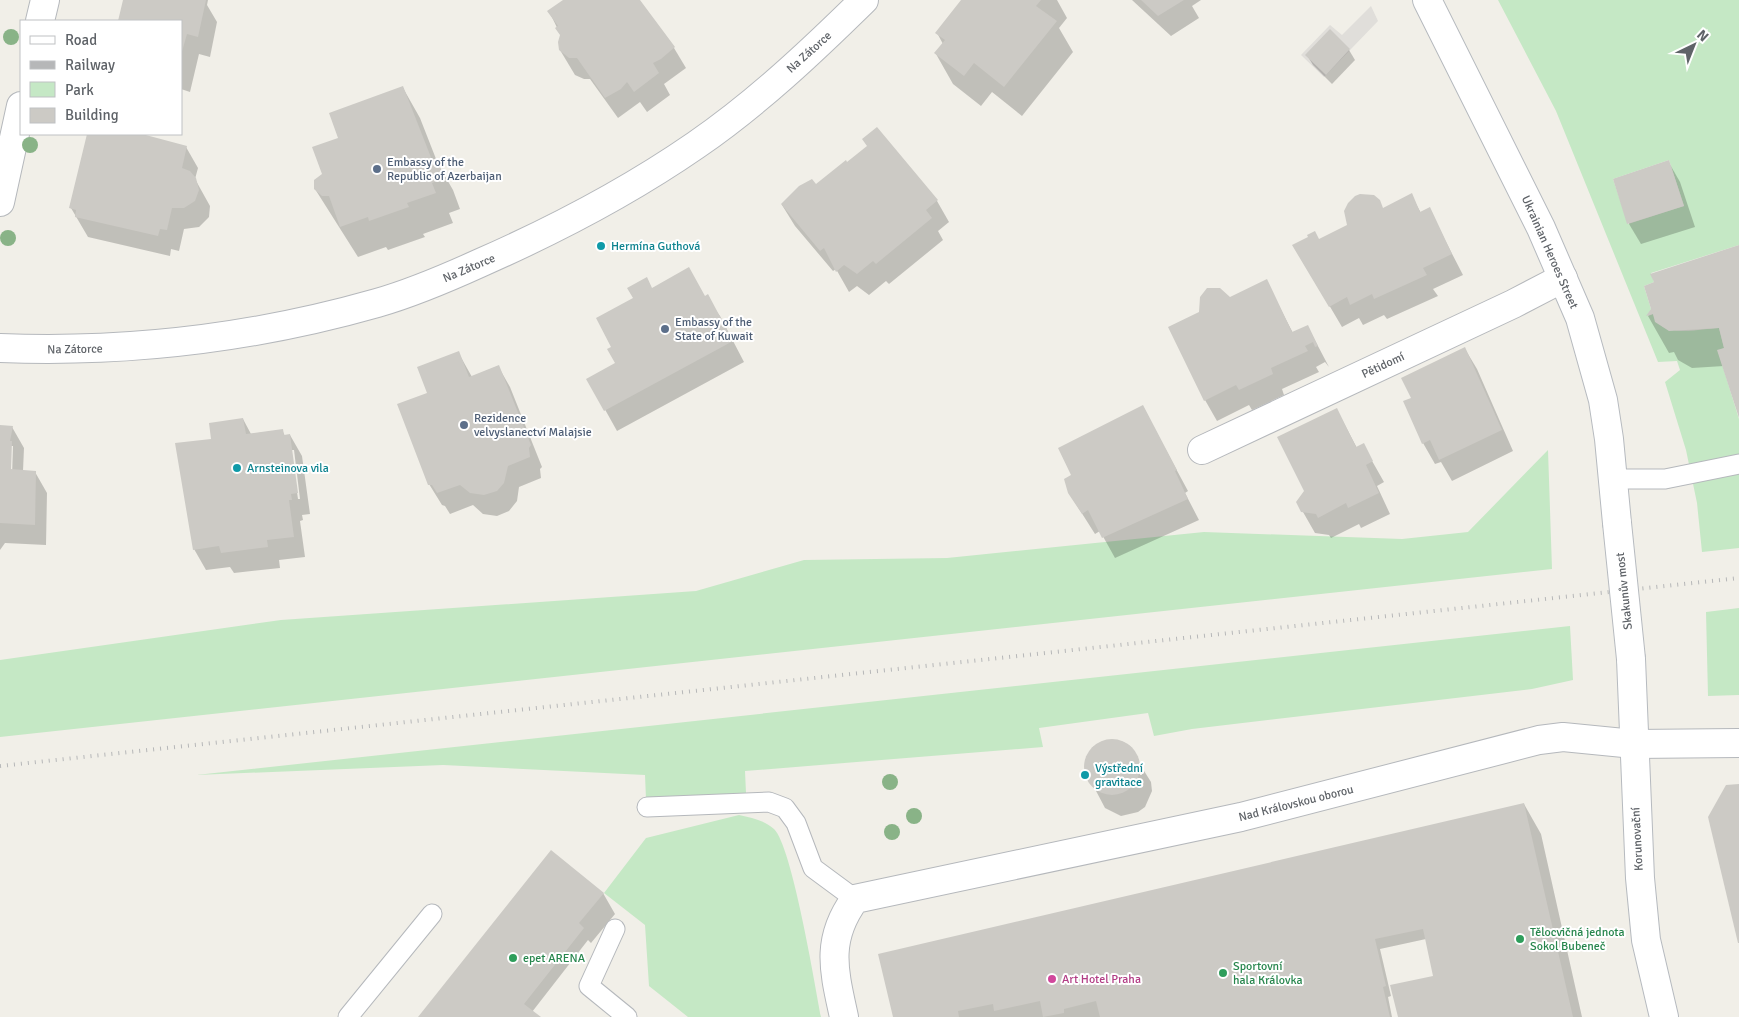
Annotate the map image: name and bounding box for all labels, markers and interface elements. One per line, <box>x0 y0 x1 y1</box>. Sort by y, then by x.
legend <box>20 20 182 135</box>
north arrow <box>1669 20 1719 70</box>
text: N <box>1693 26 1712 45</box>
street label: Na Zátorce <box>784 28 835 77</box>
text: Road <box>65 31 97 49</box>
text: Railway <box>65 56 115 74</box>
text: Park <box>65 81 94 99</box>
text: Building <box>65 106 119 124</box>
place label: Embassy of the Republic of Azerbaijan <box>387 155 502 184</box>
marker: Embassy of the Republic of Azerbaijan <box>371 163 383 175</box>
street label: Ukrainian Heroes Street <box>1518 193 1581 311</box>
place label: Hermína Guthová <box>611 239 700 254</box>
marker: Hermína Guthová <box>595 240 607 252</box>
street label: Na Zátorce <box>441 251 498 286</box>
place label: Embassy of the State of Kuwait <box>675 315 753 344</box>
marker: Embassy of the State of Kuwait <box>659 323 671 335</box>
street label: Na Zátorce <box>47 342 103 357</box>
street label: Pětidomí <box>1359 349 1408 382</box>
place label: Rezidence velvyslanectví Malajsie <box>474 411 592 440</box>
marker: Rezidence velvyslanectví Malajsie <box>458 419 470 431</box>
place label: Arnsteinova vila <box>247 461 329 476</box>
marker: Arnsteinova vila <box>231 462 243 474</box>
street label: Skakunův most <box>1613 552 1636 630</box>
place label: Výstřední gravitace <box>1095 761 1144 790</box>
marker: Výstřední gravitace <box>1079 769 1091 781</box>
street label: Nad Královskou oborou <box>1237 782 1355 825</box>
street label: Korunovační <box>1628 806 1647 871</box>
place label: Tělocvičná jednota Sokol Bubeneč <box>1530 925 1625 954</box>
marker: Tělocvičná jednota Sokol Bubeneč <box>1514 933 1526 945</box>
place label: epet ARENA <box>523 951 586 966</box>
marker: epet ARENA <box>507 952 519 964</box>
place label: Sportovní hala Královka <box>1233 959 1303 988</box>
marker: Sportovní hala Královka <box>1217 967 1229 979</box>
place label: Art Hotel Praha <box>1062 972 1141 987</box>
marker: Art Hotel Praha <box>1046 973 1058 985</box>

